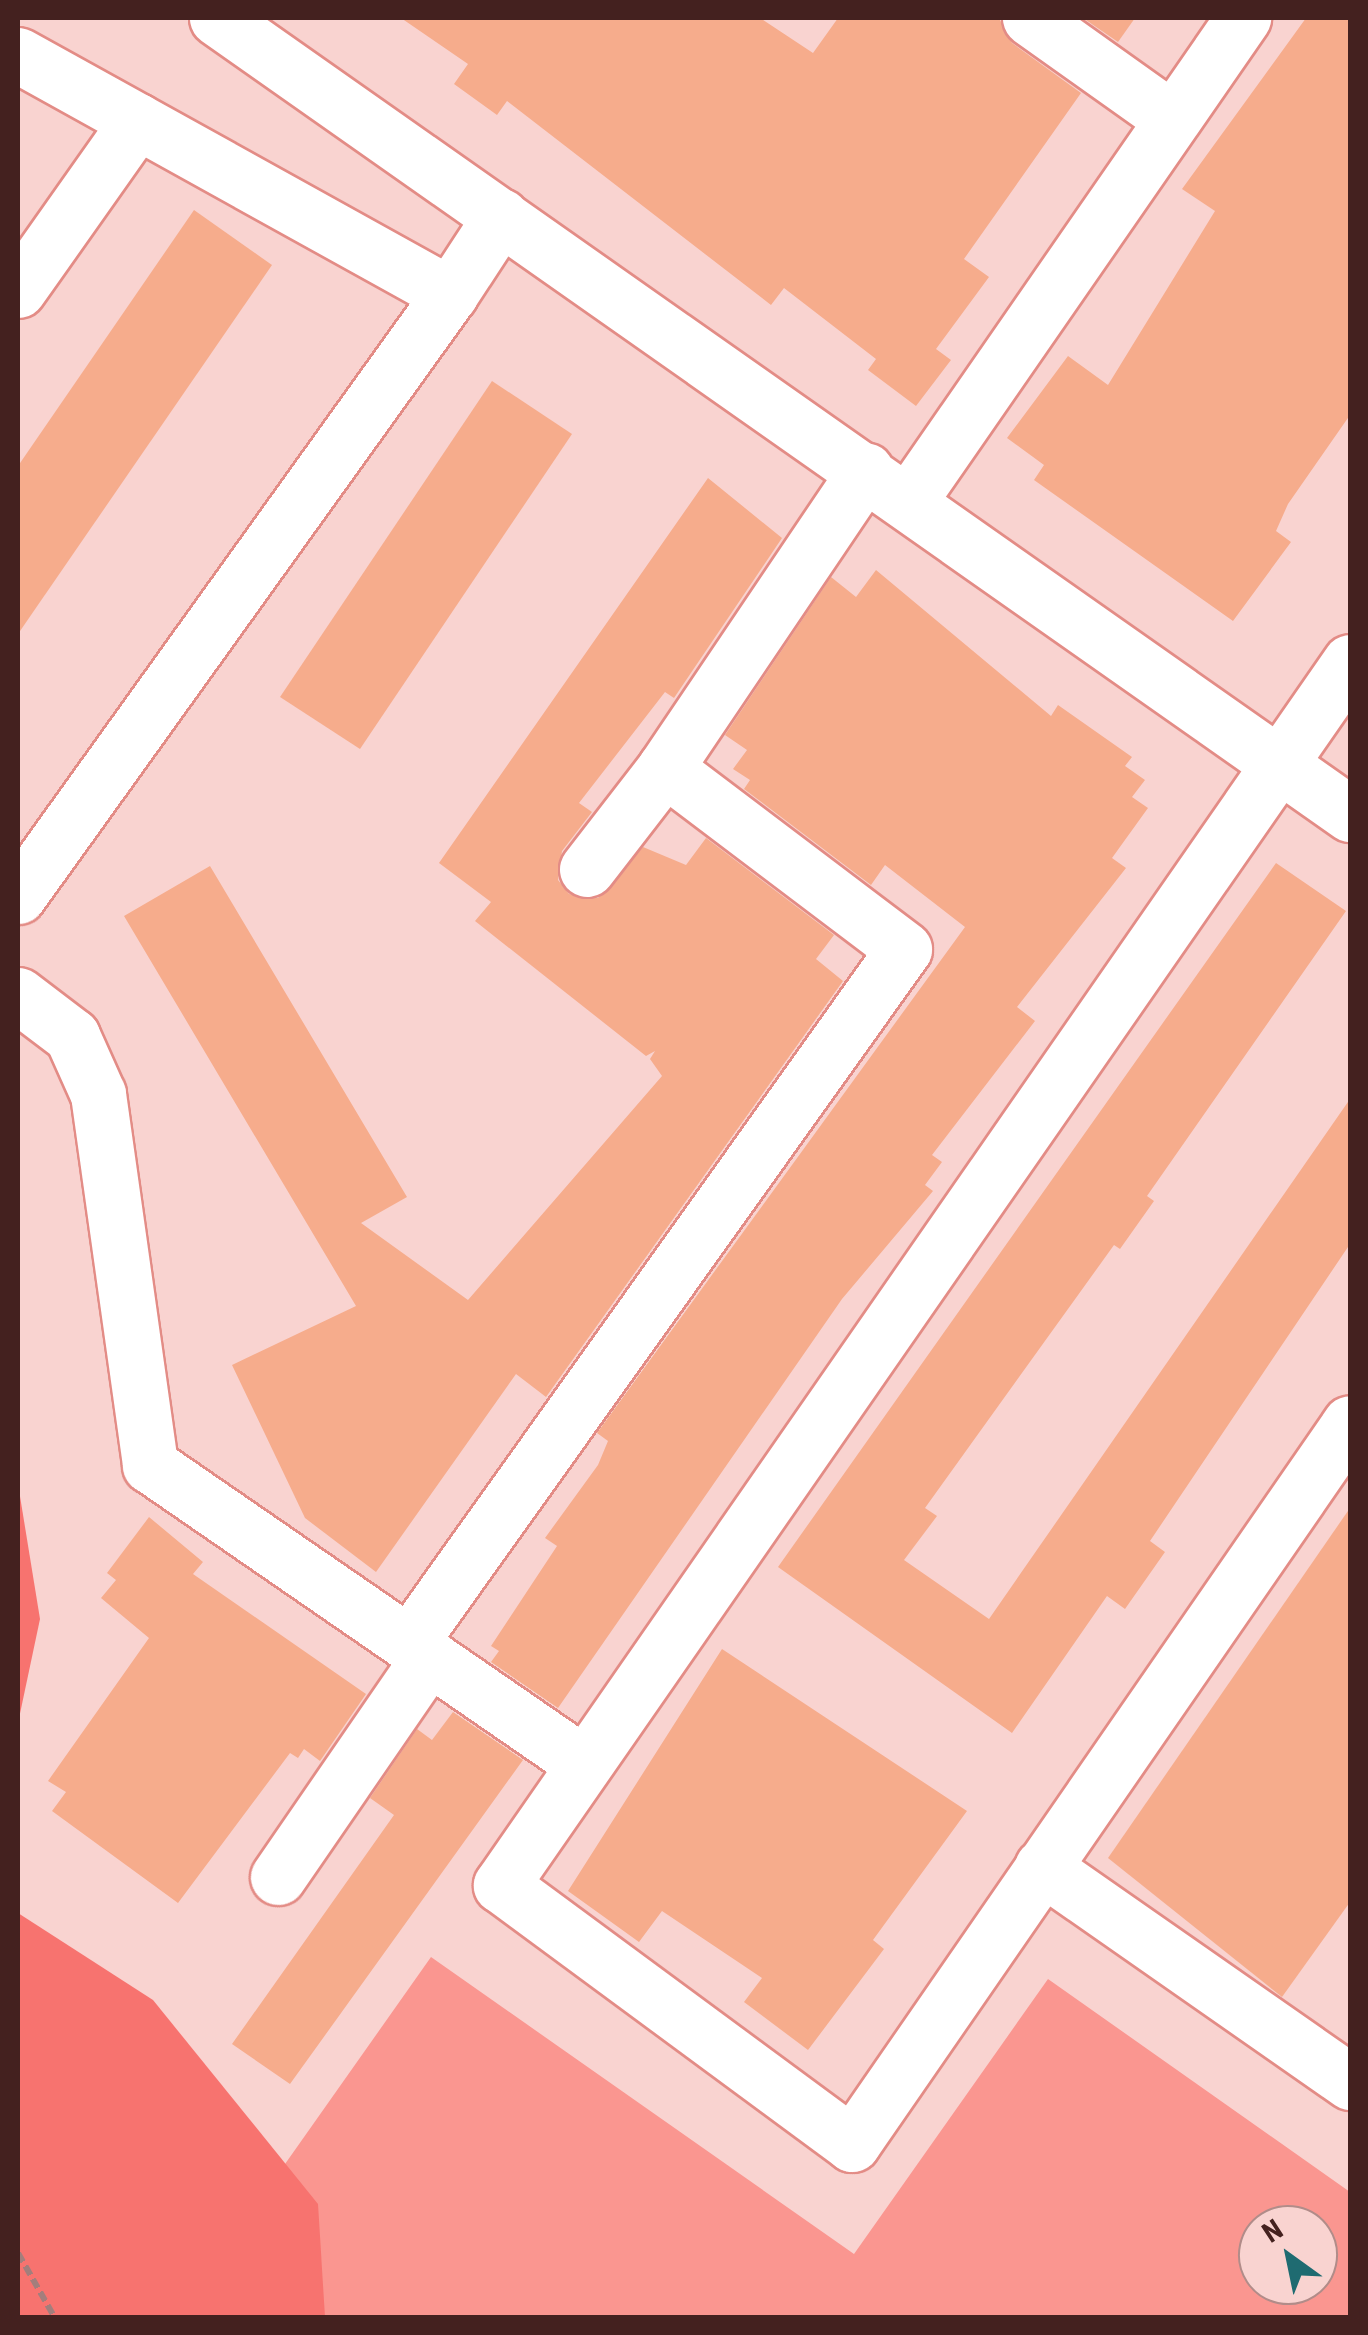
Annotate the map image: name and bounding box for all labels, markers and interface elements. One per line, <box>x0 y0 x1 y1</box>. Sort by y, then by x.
north arrow <box>1238 2205 1338 2305</box>
text: N <box>1256 2213 1289 2250</box>

